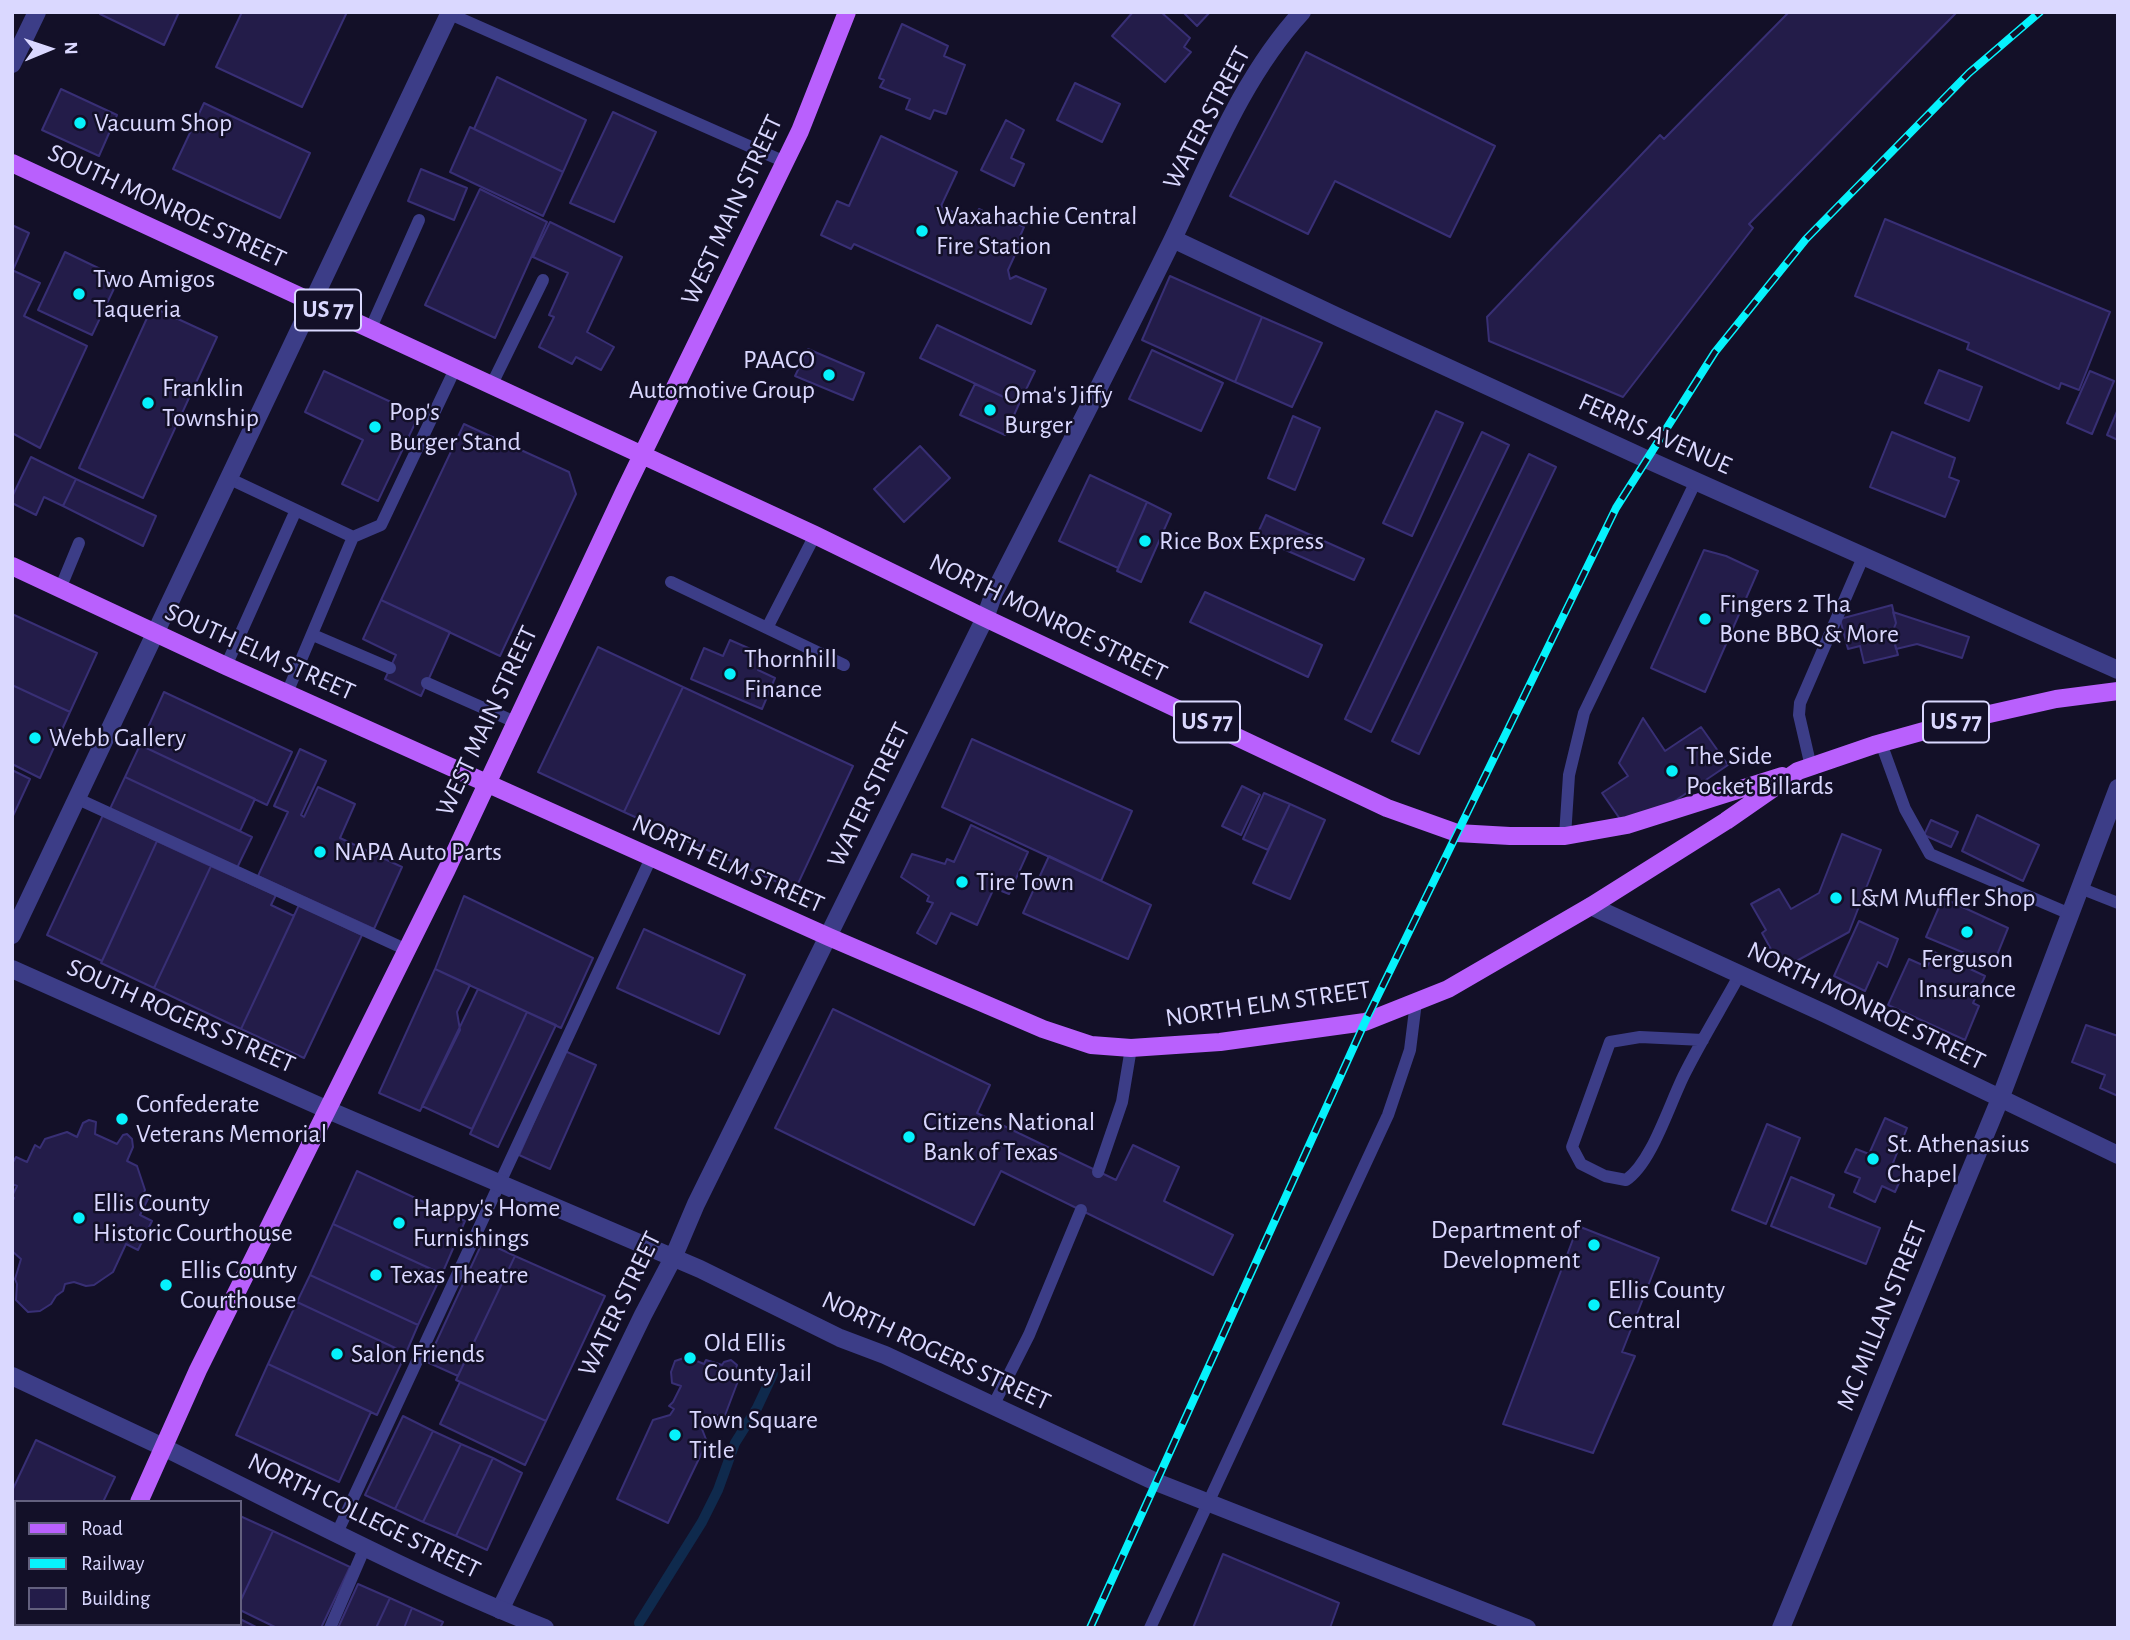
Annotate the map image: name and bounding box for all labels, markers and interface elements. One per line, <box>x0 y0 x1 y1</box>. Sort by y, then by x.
north arrow <box>14 14 84 84</box>
text: N <box>61 41 80 55</box>
street label: WATER STREET <box>1156 41 1258 195</box>
place label: Vacuum Shop <box>94 107 232 139</box>
street label: WEST MAIN STREET <box>674 110 790 310</box>
marker: Vacuum Shop <box>72 115 88 131</box>
street label: SOUTH MONROE STREET <box>43 137 291 275</box>
place label: Waxahachie Central Fire Station <box>936 200 1137 262</box>
marker: Waxahachie Central Fire Station <box>914 223 930 239</box>
place label: Two Amigos Taqueria <box>93 263 215 324</box>
marker: Two Amigos Taqueria <box>71 286 87 302</box>
road number: US 77 <box>295 290 361 330</box>
place label: PAACO Automotive Group <box>629 344 815 406</box>
marker: PAACO Automotive Group <box>821 367 837 383</box>
place label: Franklin Township <box>162 372 259 434</box>
place label: Oma's Jiffy Burger <box>1004 379 1112 440</box>
street label: FERRIS AVENUE <box>1574 386 1736 482</box>
marker: Franklin Township <box>140 395 156 411</box>
place label: Pop's Burger Stand <box>389 396 521 458</box>
marker: Oma's Jiffy Burger <box>982 402 998 418</box>
marker: Pop's Burger Stand <box>367 419 383 435</box>
place label: Rice Box Express <box>1159 525 1324 557</box>
marker: Rice Box Express <box>1137 533 1153 549</box>
street label: NORTH MONROE STREET <box>924 547 1172 689</box>
place label: Fingers 2 Tha Bone BBQ & More <box>1719 588 1899 650</box>
street label: SOUTH ELM STREET <box>160 596 360 708</box>
marker: Fingers 2 Tha Bone BBQ & More <box>1697 611 1713 627</box>
street label: WEST MAIN STREET <box>429 621 545 821</box>
place label: Thornhill Finance <box>744 643 837 704</box>
marker: Thornhill Finance <box>722 666 738 682</box>
road number: US 77 <box>1174 702 1240 742</box>
road number: US 77 <box>1923 702 1989 742</box>
street label: WATER STREET <box>821 718 917 872</box>
place label: Webb Gallery <box>49 722 186 754</box>
marker: Webb Gallery <box>27 730 43 746</box>
place label: The Side Pocket Billards <box>1686 740 1834 802</box>
marker: The Side Pocket Billards <box>1664 763 1680 779</box>
street label: NORTH ELM STREET <box>627 808 829 920</box>
place label: NAPA Auto Parts <box>334 836 502 868</box>
marker: NAPA Auto Parts <box>312 844 328 860</box>
place label: Tire Town <box>976 866 1074 898</box>
marker: Tire Town <box>954 874 970 890</box>
place label: L&M Muffler Shop <box>1850 882 2036 914</box>
marker: L&M Muffler Shop <box>1828 890 1844 906</box>
marker: Ferguson Insurance <box>1959 924 1975 940</box>
street label: NORTH MONROE STREET <box>1742 935 1990 1077</box>
place label: Ferguson Insurance <box>1918 943 2016 1004</box>
street label: SOUTH ROGERS STREET <box>62 952 300 1080</box>
street label: NORTH ELM STREET <box>1163 974 1373 1034</box>
place label: Confederate Veterans Memorial <box>136 1088 327 1150</box>
place label: Citizens National Bank of Texas <box>923 1106 1095 1168</box>
marker: Confederate Veterans Memorial <box>114 1111 130 1127</box>
place label: St. Athenasius Chapel <box>1887 1128 2030 1190</box>
marker: Citizens National Bank of Texas <box>901 1129 917 1145</box>
marker: St. Athenasius Chapel <box>1865 1151 1881 1167</box>
place label: Ellis County Historic Courthouse <box>93 1187 293 1248</box>
place label: Happy's Home Furnishings <box>413 1192 560 1254</box>
marker: Ellis County Historic Courthouse <box>71 1210 87 1226</box>
place label: Department of Development <box>1431 1214 1580 1276</box>
marker: Happy's Home Furnishings <box>391 1215 407 1231</box>
street label: MC MILLAN STREET <box>1830 1217 1934 1415</box>
street label: WATER STREET <box>572 1227 668 1381</box>
marker: Department of Development <box>1586 1237 1602 1253</box>
place label: Ellis County Courthouse <box>180 1254 297 1316</box>
place label: Texas Theatre <box>390 1259 528 1291</box>
marker: Texas Theatre <box>368 1267 384 1283</box>
place label: Ellis County Central <box>1608 1274 1725 1336</box>
marker: Ellis County Courthouse <box>158 1277 174 1293</box>
street label: NORTH ROGERS STREET <box>817 1284 1055 1418</box>
marker: Ellis County Central <box>1586 1297 1602 1313</box>
place label: Old Ellis County Jail <box>704 1327 812 1388</box>
place label: Salon Friends <box>351 1338 485 1370</box>
marker: Salon Friends <box>329 1346 345 1362</box>
marker: Old Ellis County Jail <box>682 1350 698 1366</box>
place label: Town Square Title <box>689 1404 818 1466</box>
marker: Town Square Title <box>667 1427 683 1443</box>
street label: NORTH COLLEGE STREET <box>243 1446 485 1586</box>
legend <box>14 1500 242 1626</box>
text: Road <box>81 1518 123 1539</box>
text: Railway <box>81 1553 144 1574</box>
text: Building <box>81 1588 150 1609</box>

